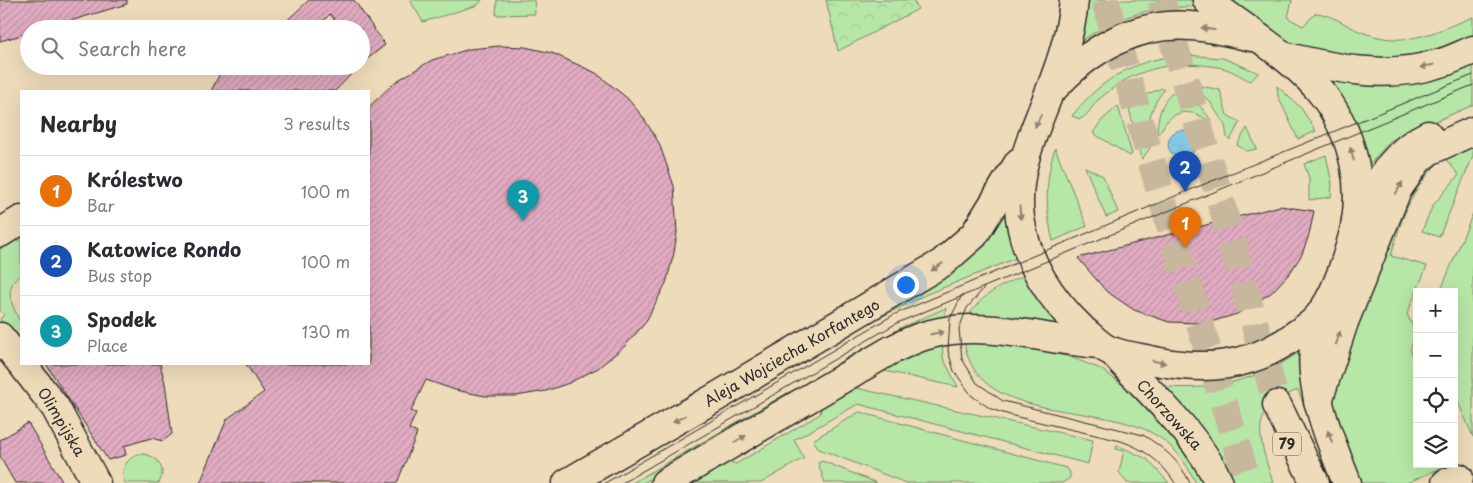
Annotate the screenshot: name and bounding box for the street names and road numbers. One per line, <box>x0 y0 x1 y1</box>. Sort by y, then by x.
street label: Aleja Wojciecha Korfantego <box>699 292 883 411</box>
street label: Chorzowska <box>1132 373 1209 455</box>
street label: Olimpijska <box>33 382 92 461</box>
road number: 79 <box>1273 432 1301 456</box>

